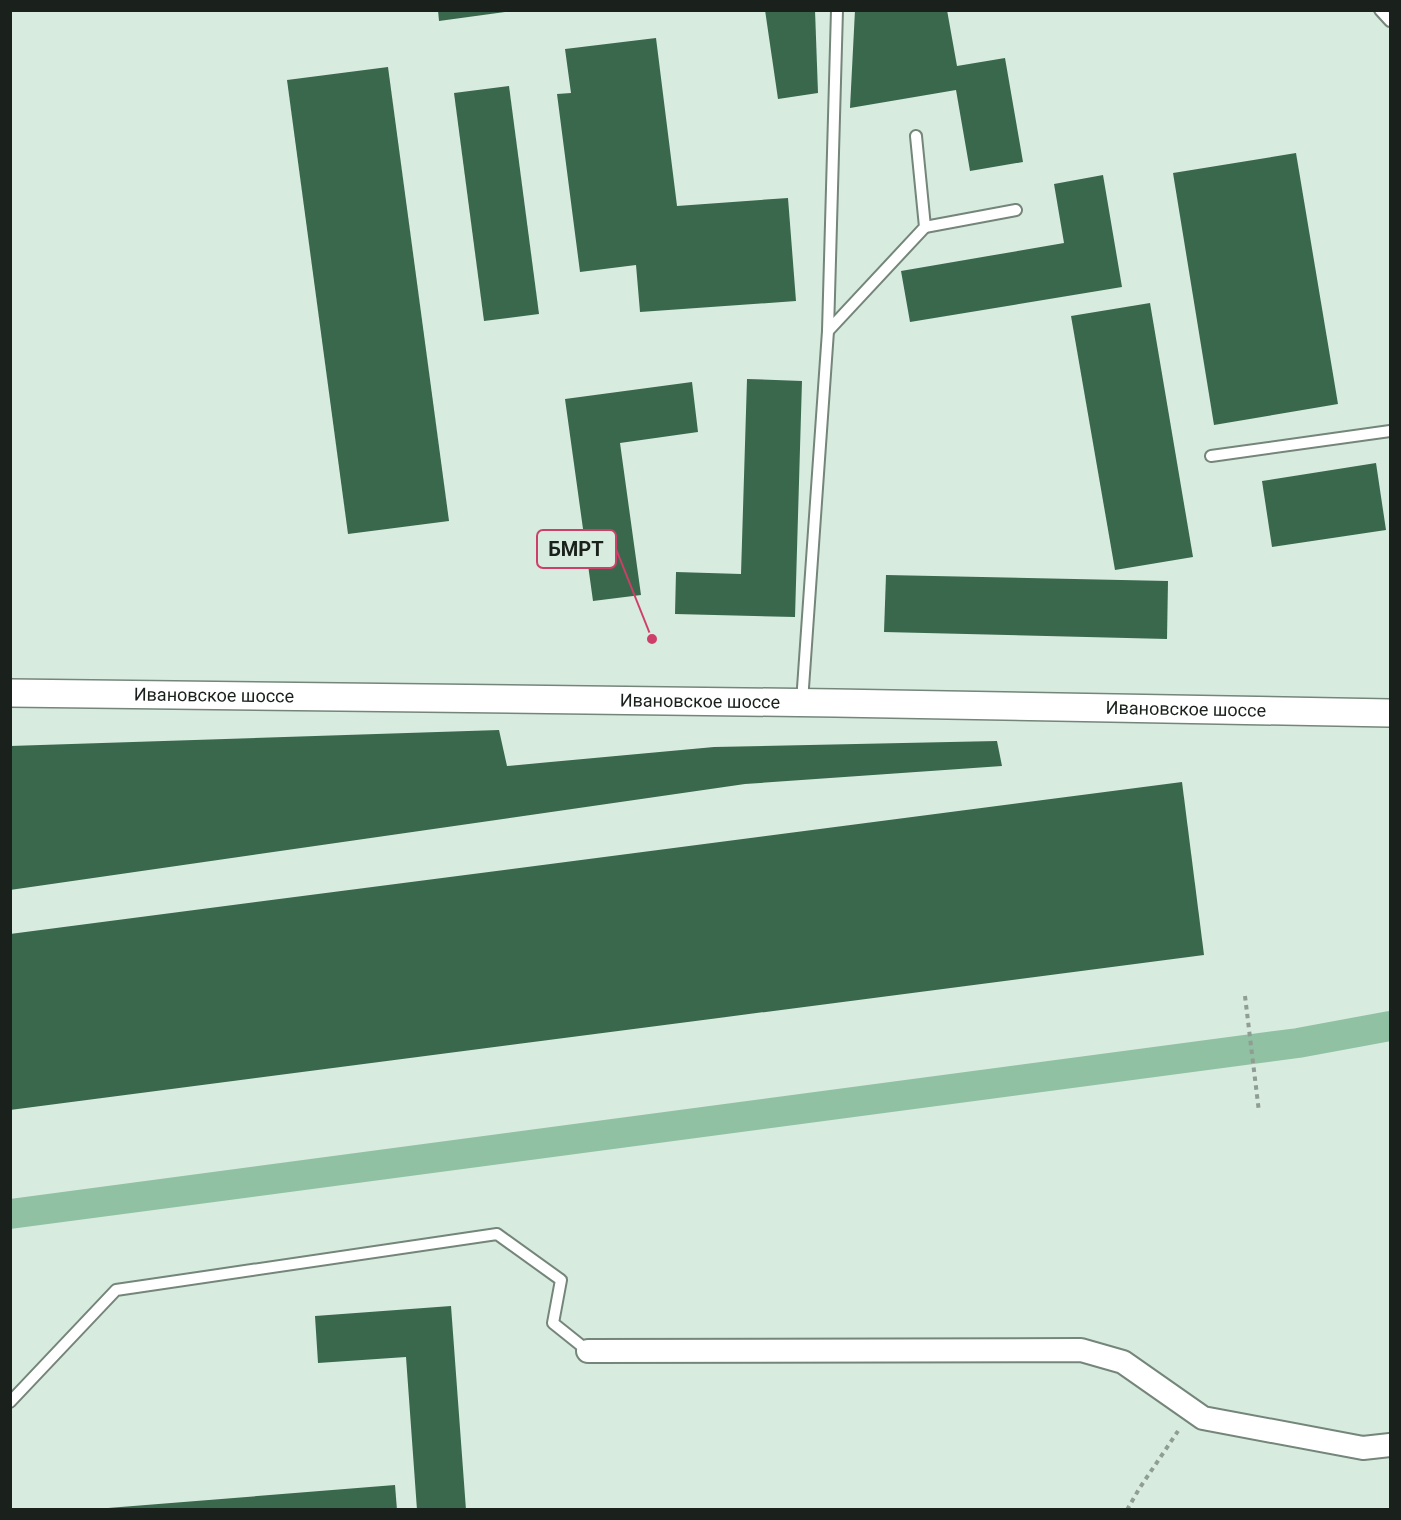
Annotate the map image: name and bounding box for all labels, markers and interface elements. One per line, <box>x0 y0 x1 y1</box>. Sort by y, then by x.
callout: БМРТ <box>537 530 616 568</box>
text: БМРТ <box>548 537 604 561</box>
street label: Ивановское шоссе <box>134 684 294 706</box>
street label: Ивановское шоссе <box>620 689 780 712</box>
street label: Ивановское шоссе <box>1106 697 1266 721</box>

